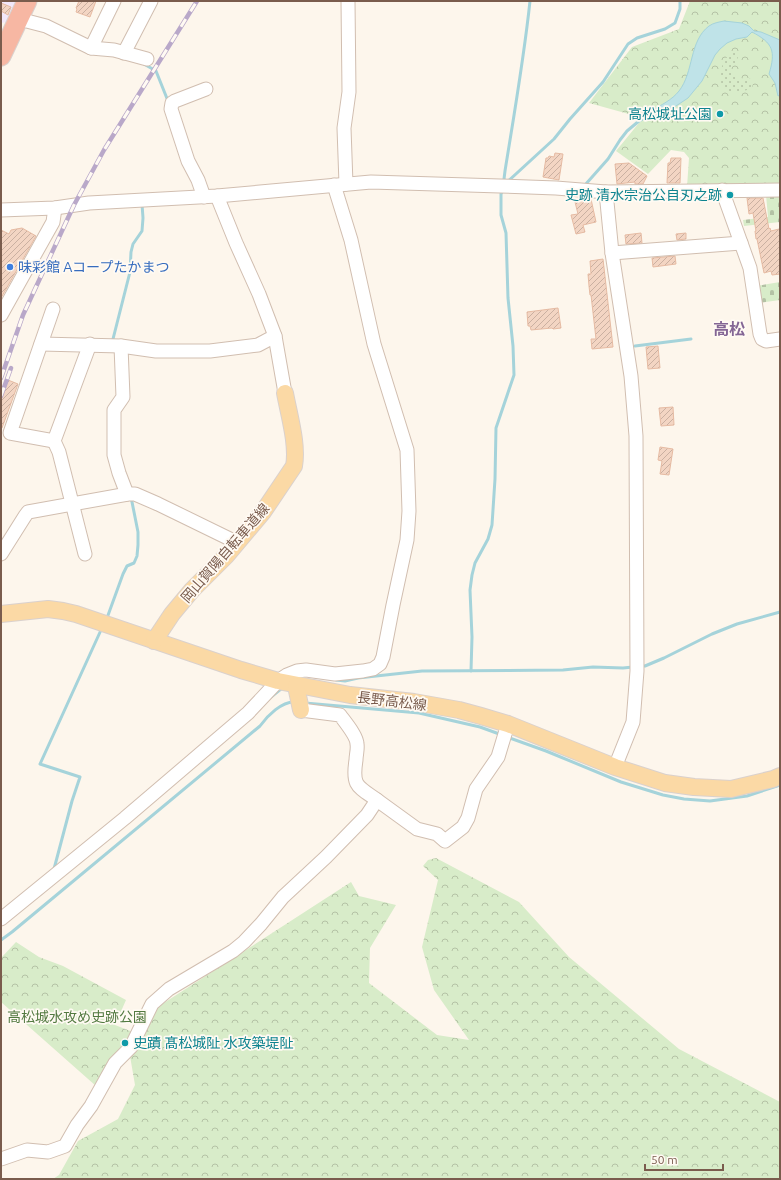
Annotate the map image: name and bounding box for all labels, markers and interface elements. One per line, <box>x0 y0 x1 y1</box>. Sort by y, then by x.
place label: 高松城址公園 <box>628 106 712 122</box>
marker: 高松城址公園 <box>715 109 725 119</box>
place label: 史跡 清水宗治公自刃之跡 <box>565 187 722 203</box>
marker: 史跡 清水宗治公自刃之跡 <box>725 190 735 200</box>
place label: 味彩館 Aコープたかまつ <box>18 259 169 275</box>
marker: 味彩館 Aコープたかまつ <box>5 262 15 272</box>
district label: 高松 <box>713 320 745 338</box>
street label: 岡山賀陽自転車道線 <box>178 500 272 606</box>
street label: 長野高松線 <box>356 689 428 713</box>
park label: 高松城水攻め史跡公園 <box>7 1009 147 1025</box>
place label: 史蹟 髙松城阯 水攻築堤阯 <box>133 1035 293 1051</box>
marker: 史蹟 髙松城阯 水攻築堤阯 <box>120 1038 130 1048</box>
scale bar <box>645 1146 723 1172</box>
text: 50 m <box>651 1153 678 1166</box>

